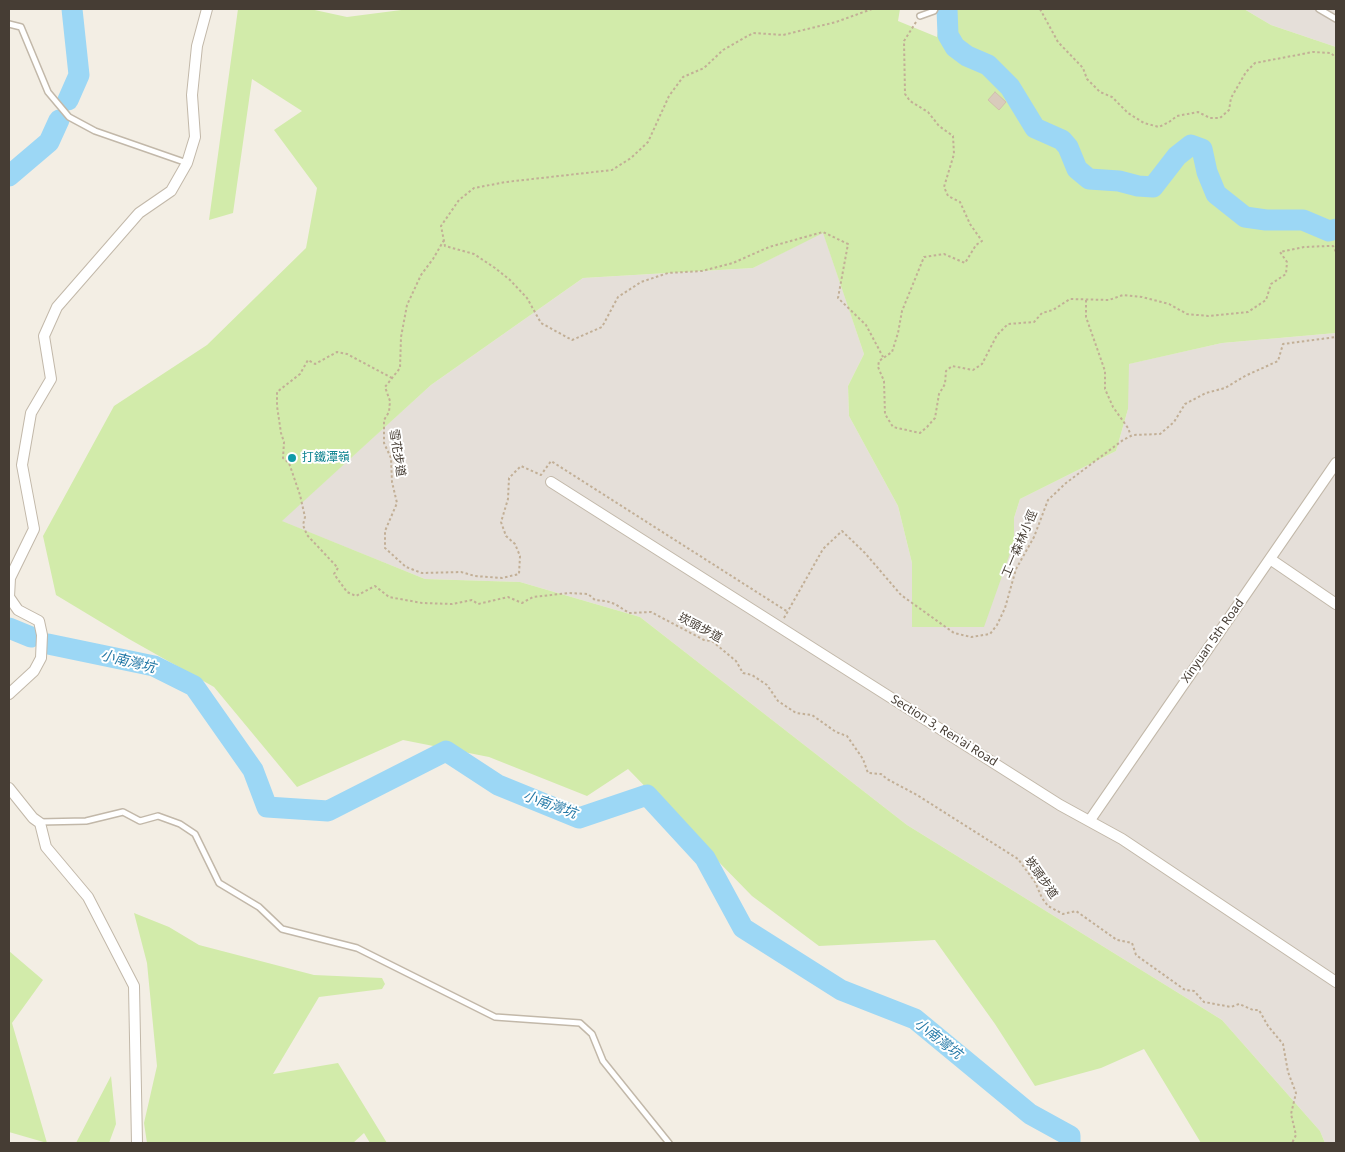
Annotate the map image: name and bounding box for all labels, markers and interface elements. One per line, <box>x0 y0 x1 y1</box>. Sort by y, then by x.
street label: 雪花步道 <box>386 428 408 478</box>
place label: 打鐵潭嶺 <box>302 451 350 465</box>
marker: 打鐵潭嶺 <box>286 452 298 464</box>
street label: 工一森林小徑 <box>999 508 1041 580</box>
street label: Xinyuan 5th Road <box>1179 596 1247 686</box>
street label: 崁頭步道 <box>675 610 725 646</box>
water label: 小南灣坑 <box>99 647 157 677</box>
street label: Section 3, Ren'ai Road <box>888 692 1000 770</box>
water label: 小南灣坑 <box>521 788 579 822</box>
street label: 崁頭步道 <box>1021 854 1061 902</box>
water label: 小南灣坑 <box>911 1015 965 1063</box>

